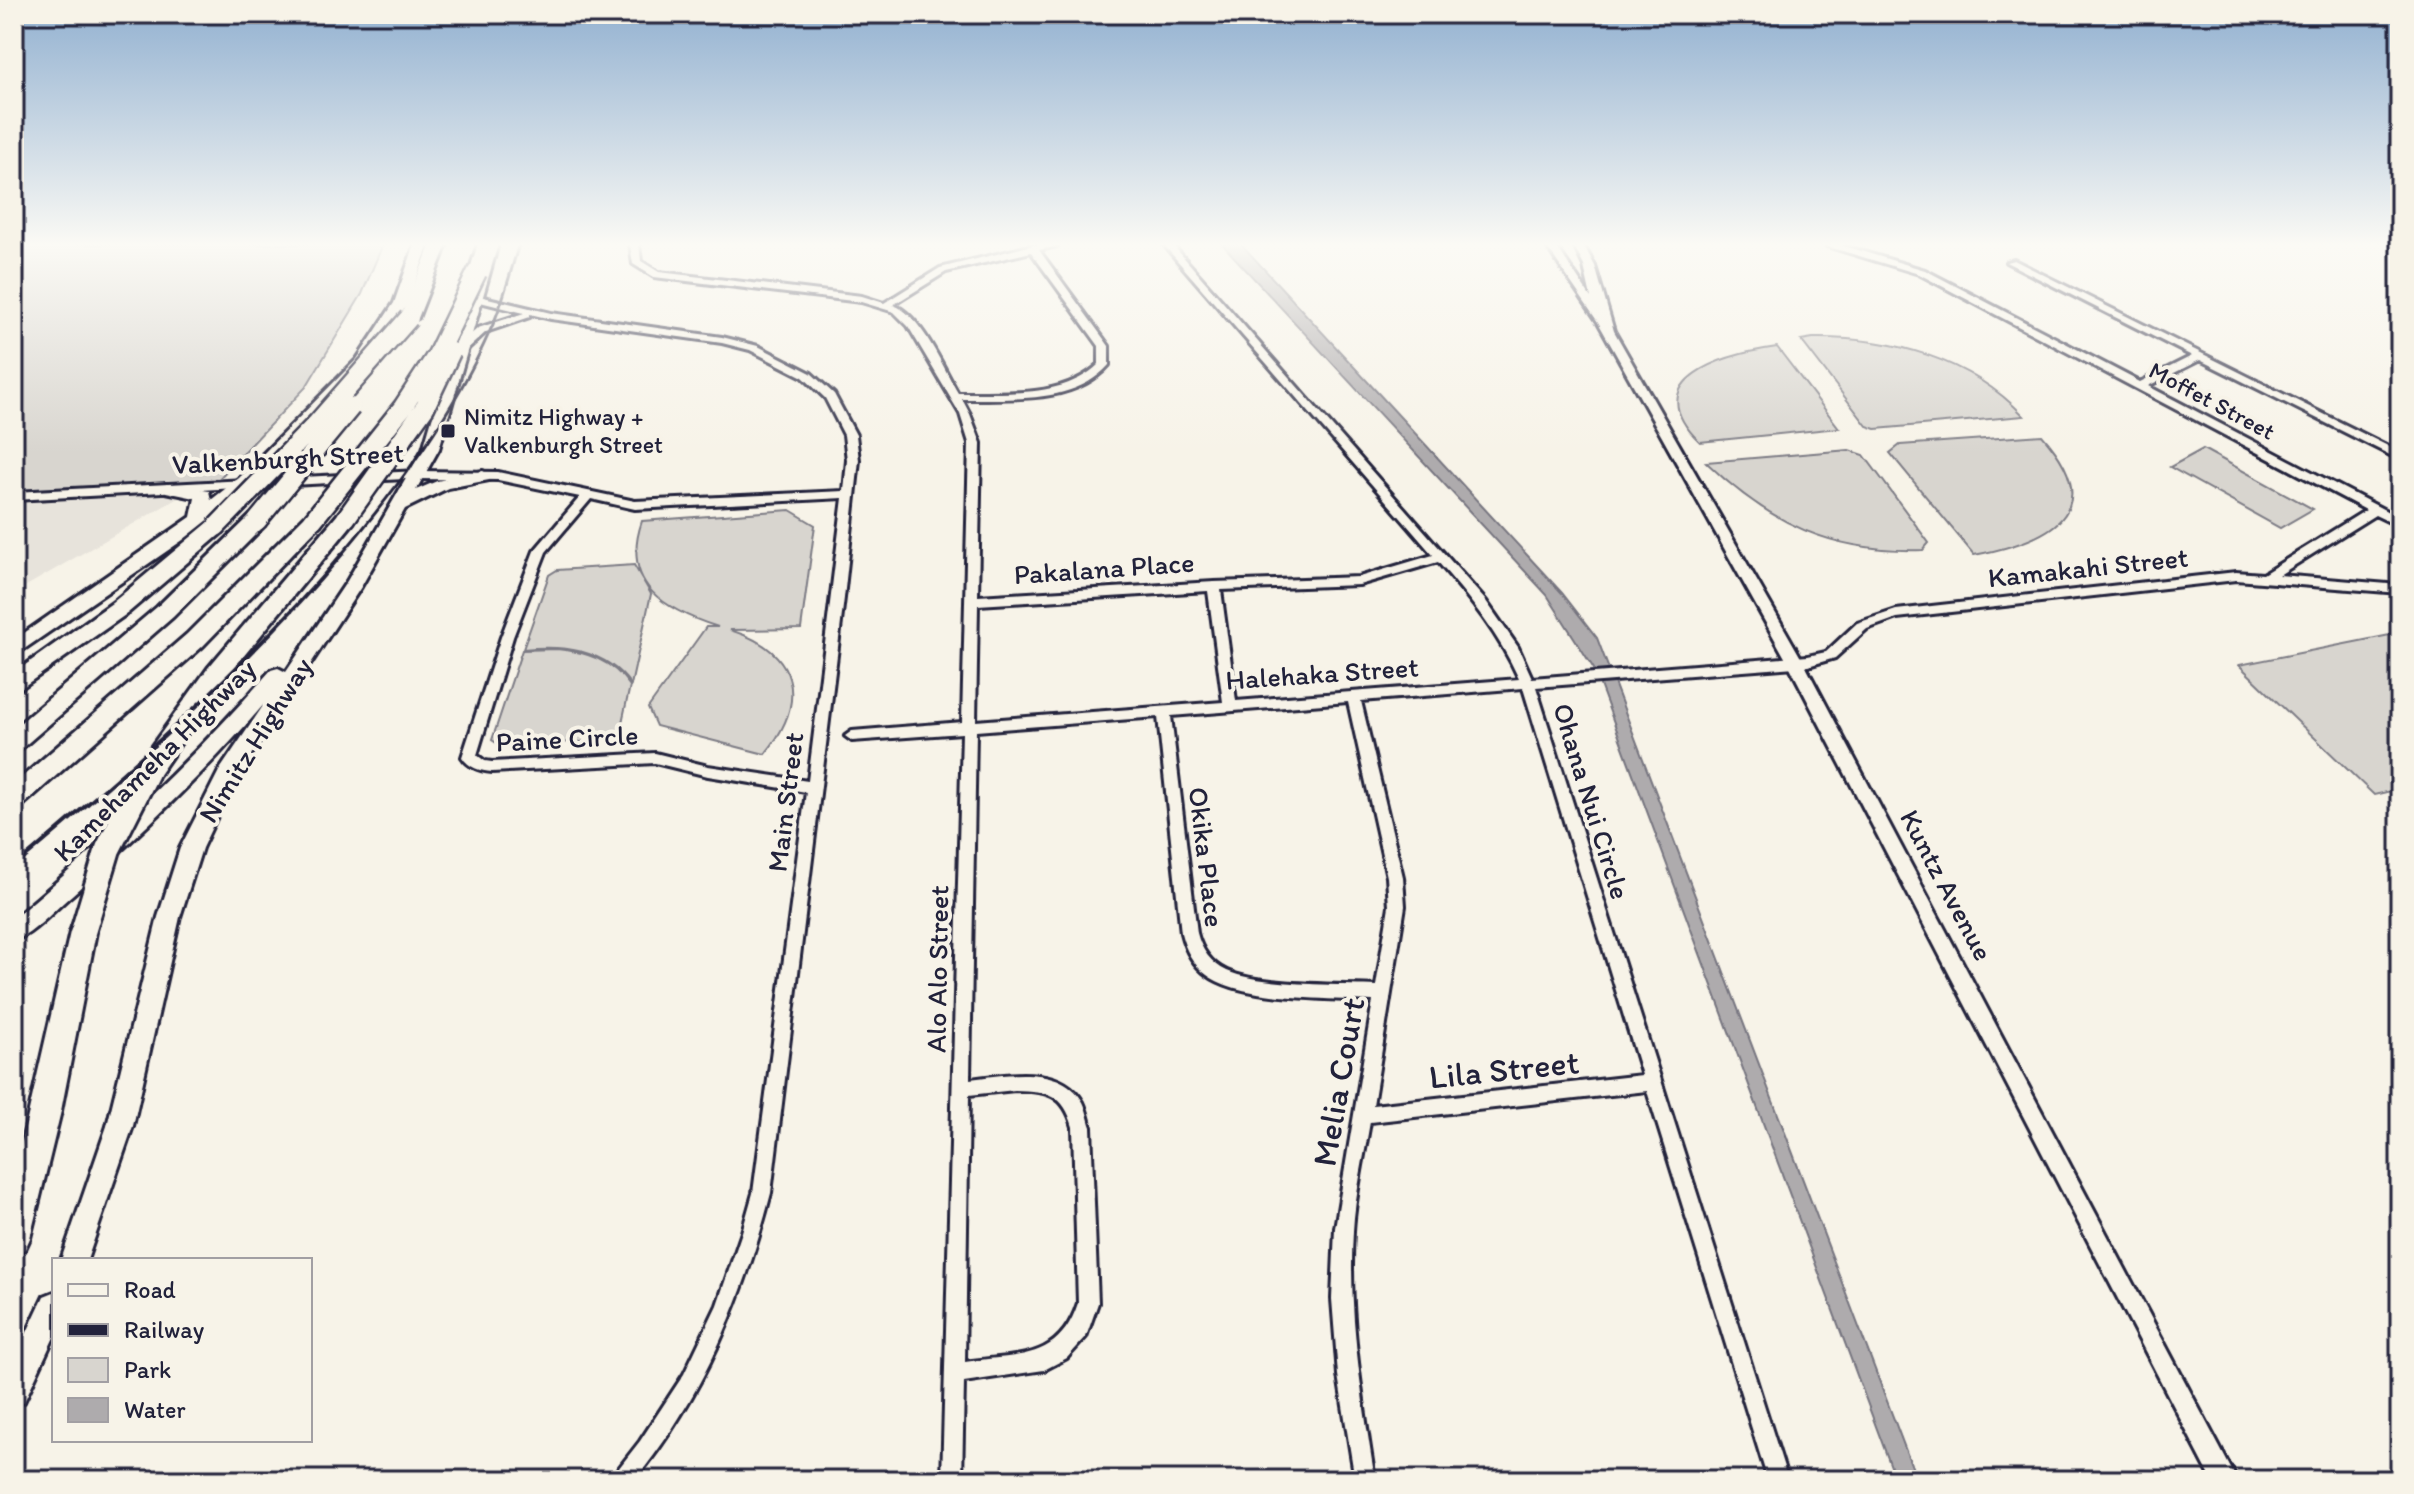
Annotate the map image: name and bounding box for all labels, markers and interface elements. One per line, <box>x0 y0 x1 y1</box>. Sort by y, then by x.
street label: Moffet Street <box>2144 355 2280 446</box>
place label: Nimitz Highway + Valkenburgh Street <box>464 402 663 459</box>
marker: Nimitz Highway + Valkenburgh Street <box>439 422 457 440</box>
street label: Valkenburgh Street <box>171 435 405 481</box>
street label: Kamakahi Street <box>1986 540 2190 594</box>
street label: Pakalana Place <box>1012 545 1196 591</box>
street label: Halehaka Street <box>1224 649 1420 697</box>
street label: Nimitz Highway <box>191 651 319 829</box>
street label: Kamehameha Highway <box>46 652 262 868</box>
street label: Ohana Nui Circle <box>1546 699 1638 903</box>
street label: Paine Circle <box>495 717 639 759</box>
street label: Main Street <box>760 730 810 874</box>
street label: Okika Place <box>1182 785 1232 929</box>
street label: Kuntz Avenue <box>1893 804 2001 966</box>
street label: Alo Alo Street <box>919 885 955 1053</box>
street label: Melia Court <box>1303 994 1374 1170</box>
street label: Lila Street <box>1427 1041 1581 1098</box>
legend <box>52 1258 312 1442</box>
text: Road <box>124 1275 176 1304</box>
text: Railway <box>124 1315 205 1344</box>
text: Park <box>124 1355 171 1384</box>
text: Water <box>124 1395 186 1424</box>

